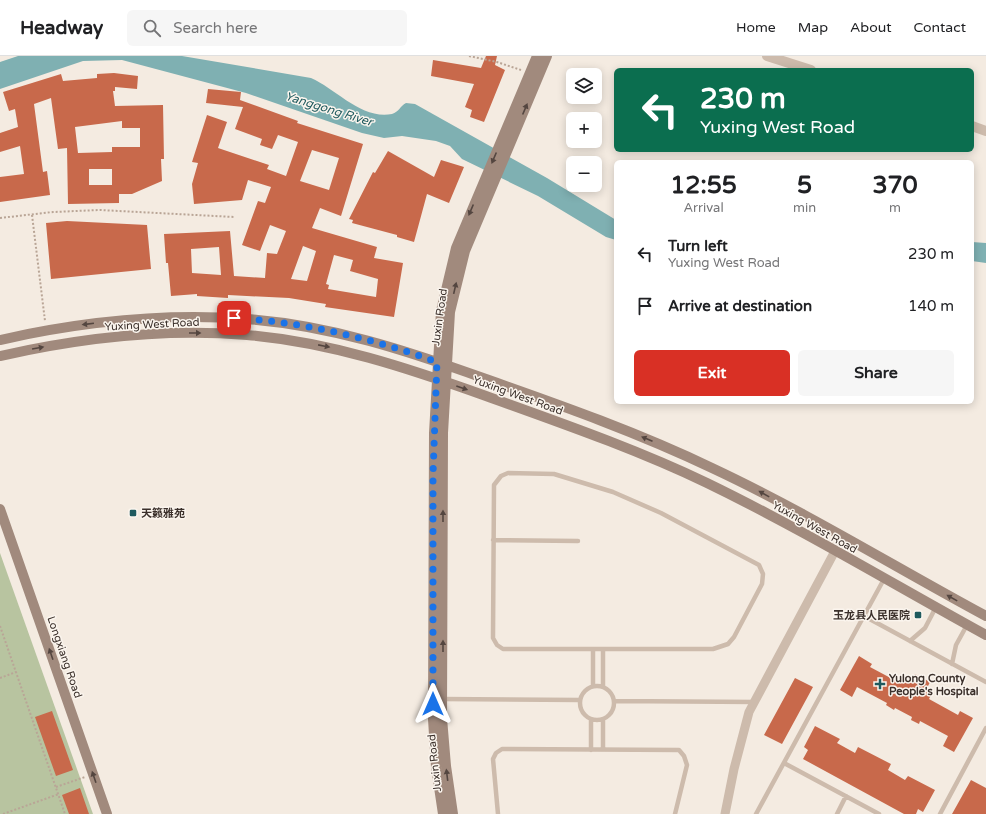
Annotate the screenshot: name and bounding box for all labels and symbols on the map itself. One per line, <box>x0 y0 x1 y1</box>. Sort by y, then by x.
water label: Yanggong River <box>284 89 376 129</box>
one-way arrow <box>522 104 528 115</box>
one-way arrow <box>491 152 497 163</box>
one-way arrow <box>468 205 474 217</box>
one-way arrow <box>452 282 458 294</box>
street label: Juxin Road <box>429 288 450 346</box>
pin <box>217 301 251 335</box>
street label: Yuxing West Road <box>104 316 200 333</box>
one-way arrow <box>82 321 94 328</box>
one-way arrow <box>189 330 202 336</box>
one-way arrow <box>318 344 331 350</box>
one-way arrow <box>32 345 44 351</box>
street label: Yuxing West Road <box>471 373 565 418</box>
one-way arrow <box>457 385 469 391</box>
one-way arrow <box>641 435 653 442</box>
one-way arrow <box>759 491 770 498</box>
street label: Yuxing West Road <box>770 499 859 556</box>
place label: 天籁雅苑 <box>141 507 185 520</box>
marker: 天籁雅苑 <box>128 508 138 518</box>
one-way arrow <box>440 509 446 522</box>
one-way arrow <box>946 594 958 601</box>
place label: 玉龙县人民医院 <box>833 609 910 622</box>
marker: 玉龙县人民医院 <box>913 610 923 620</box>
street label: Longxiang Road <box>44 615 85 700</box>
one-way arrow <box>440 639 446 652</box>
one-way arrow <box>48 648 54 660</box>
place label: Yulong County People's Hospital <box>889 672 979 699</box>
marker: Yulong County People's Hospital <box>874 678 886 690</box>
position arrow <box>412 683 454 725</box>
street label: Juxin Road <box>425 734 444 792</box>
one-way arrow <box>444 769 450 782</box>
one-way arrow <box>91 771 97 783</box>

